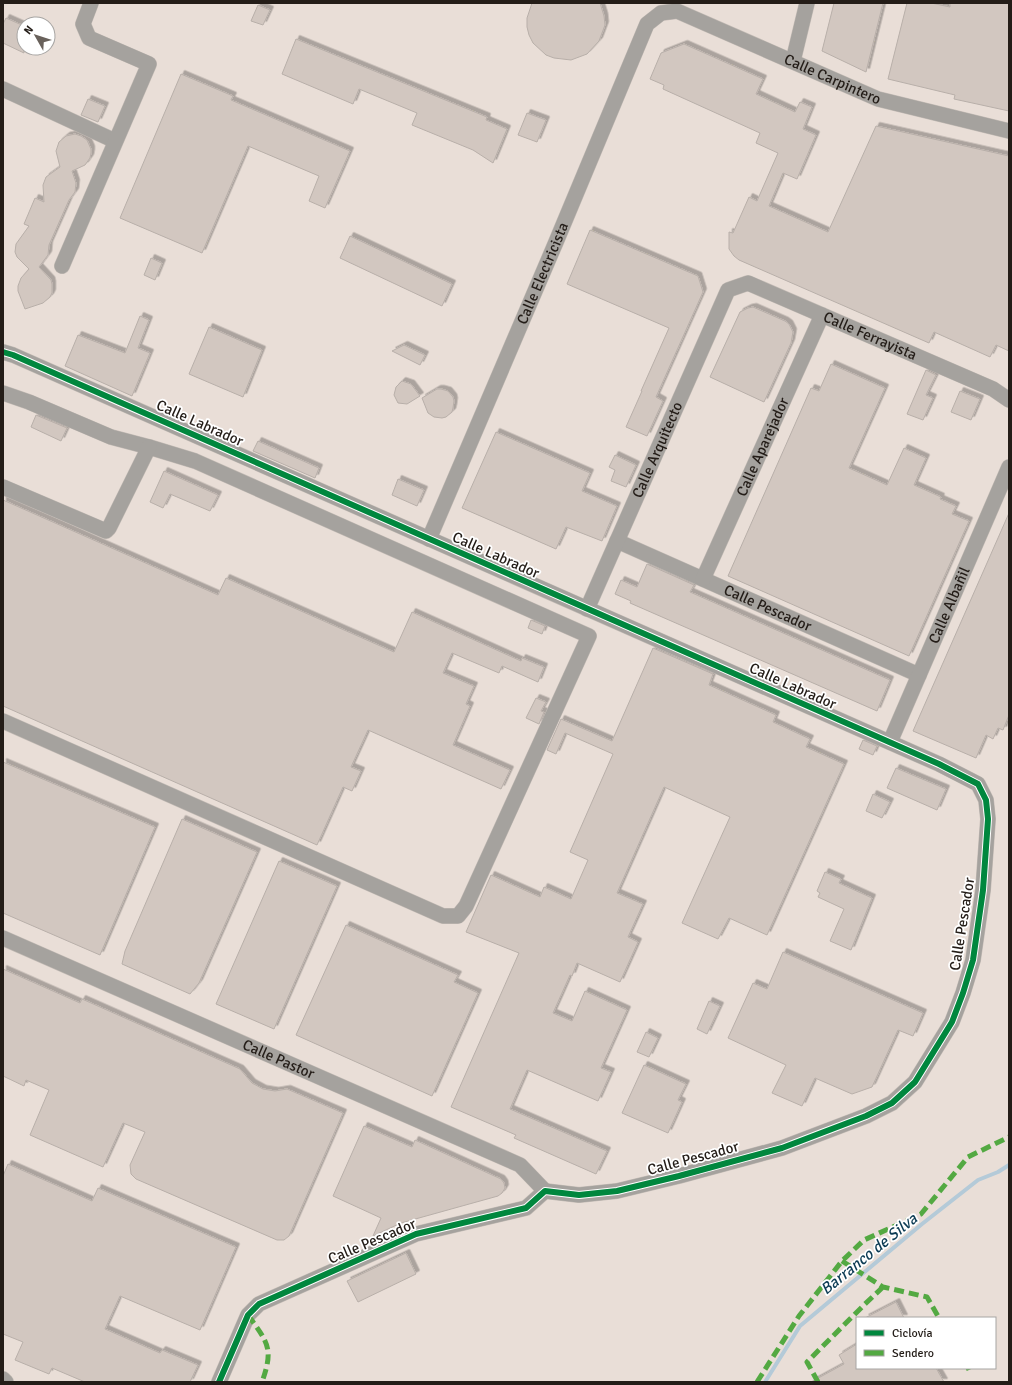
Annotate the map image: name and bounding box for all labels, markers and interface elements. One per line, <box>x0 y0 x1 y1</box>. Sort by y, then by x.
north arrow <box>16 16 56 56</box>
text: N <box>21 23 36 37</box>
street label: Calle Carpintero <box>781 50 884 108</box>
street label: Calle Electricista <box>513 220 572 327</box>
street label: Calle Ferrayista <box>821 308 920 364</box>
street label: Calle Aparejador <box>733 394 793 499</box>
street label: Calle Labrador <box>154 396 247 450</box>
street label: Calle Arquitecto <box>628 399 687 501</box>
street label: Calle Labrador <box>450 528 543 582</box>
street label: Calle Albañil <box>925 564 974 646</box>
street label: Calle Pescador <box>721 581 815 635</box>
street label: Calle Labrador <box>747 659 840 713</box>
street label: Calle Pescador <box>946 876 978 972</box>
street label: Calle Pastor <box>240 1035 318 1083</box>
street label: Calle Pescador <box>645 1137 741 1179</box>
water label: Barranco de Silva <box>817 1208 922 1299</box>
street label: Calle Pescador <box>325 1214 419 1268</box>
legend <box>856 1317 996 1369</box>
text: Ciclovía <box>892 1326 933 1341</box>
text: Sendero <box>892 1346 934 1361</box>

